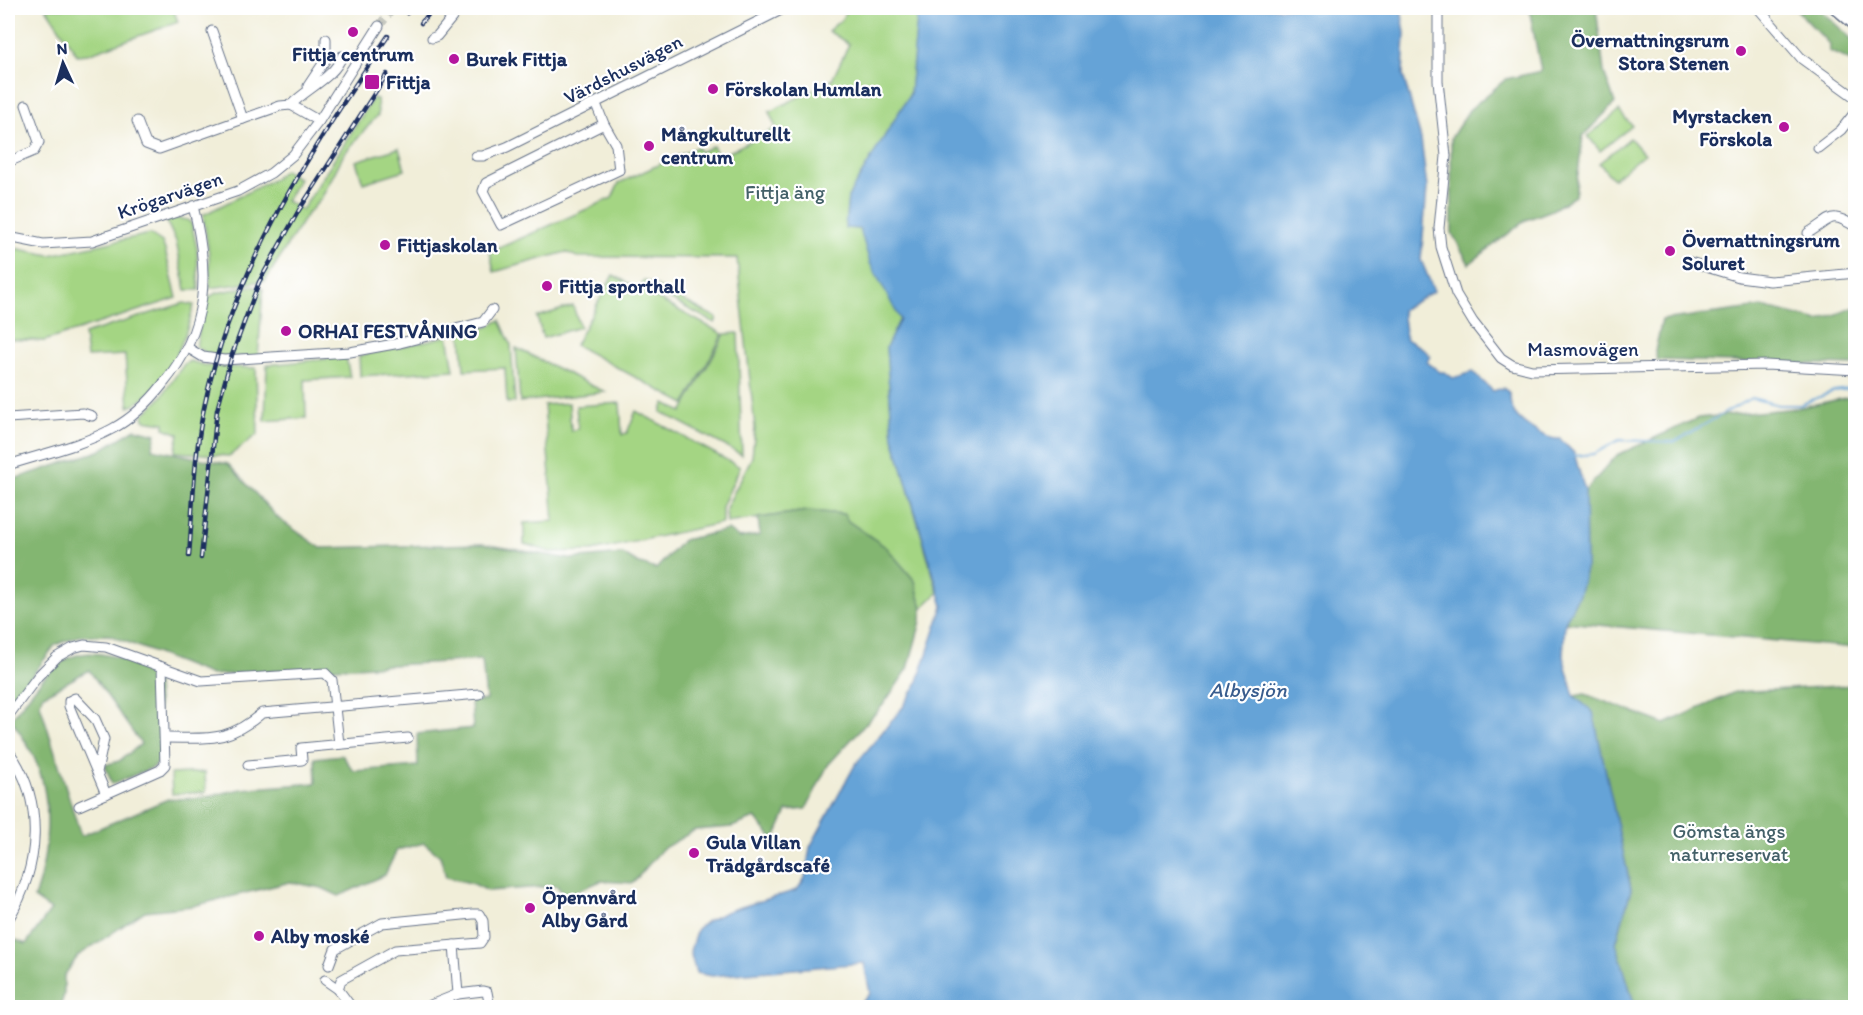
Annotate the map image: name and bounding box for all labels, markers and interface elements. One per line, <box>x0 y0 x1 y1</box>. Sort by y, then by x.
marker: Fittja centrum <box>346 25 360 39</box>
place label: Övernattningsrum Stora Stenen <box>1571 28 1729 75</box>
street label: Värdshusvägen <box>560 29 687 109</box>
north arrow <box>33 33 93 93</box>
text: N <box>56 39 68 58</box>
place label: Fittja centrum <box>292 42 414 67</box>
marker: Övernattningsrum Stora Stenen <box>1734 44 1748 58</box>
place label: Burek Fittja <box>466 47 568 72</box>
marker: Burek Fittja <box>447 52 461 66</box>
place label: Fittja <box>386 70 431 95</box>
marker: Fittja <box>363 73 381 91</box>
place label: Förskolan Humlan <box>725 77 882 101</box>
marker: Förskolan Humlan <box>706 82 720 96</box>
place label: Myrstacken Förskola <box>1672 104 1773 151</box>
marker: Myrstacken Förskola <box>1777 120 1791 134</box>
place label: Mångkulturellt centrum <box>661 122 791 169</box>
marker: Mångkulturellt centrum <box>642 139 656 153</box>
street label: Krögarvägen <box>114 166 226 224</box>
park label: Fittja äng <box>745 180 826 204</box>
place label: Övernattningsrum Soluret <box>1682 228 1840 275</box>
place label: Fittjaskolan <box>397 233 498 258</box>
marker: Fittjaskolan <box>378 238 392 252</box>
marker: Övernattningsrum Soluret <box>1663 244 1677 258</box>
place label: Fittja sporthall <box>559 274 686 299</box>
marker: Fittja sporthall <box>540 279 554 293</box>
place label: ORHAI FESTVÅNING <box>298 319 478 343</box>
marker: ORHAI FESTVÅNING <box>279 324 293 338</box>
street label: Masmovägen <box>1527 337 1639 361</box>
water label: Albysjön <box>1209 677 1288 702</box>
park label: Gömsta ängs naturreservat <box>1670 819 1789 866</box>
place label: Gula Villan Trädgårdscafé <box>705 830 830 878</box>
marker: Gula Villan Trädgårdscafé <box>687 846 701 860</box>
place label: Öpennvård Alby Gård <box>541 885 637 933</box>
marker: Öpennvård Alby Gård <box>523 901 537 915</box>
place label: Alby moské <box>270 924 370 949</box>
marker: Alby moské <box>252 929 266 943</box>

